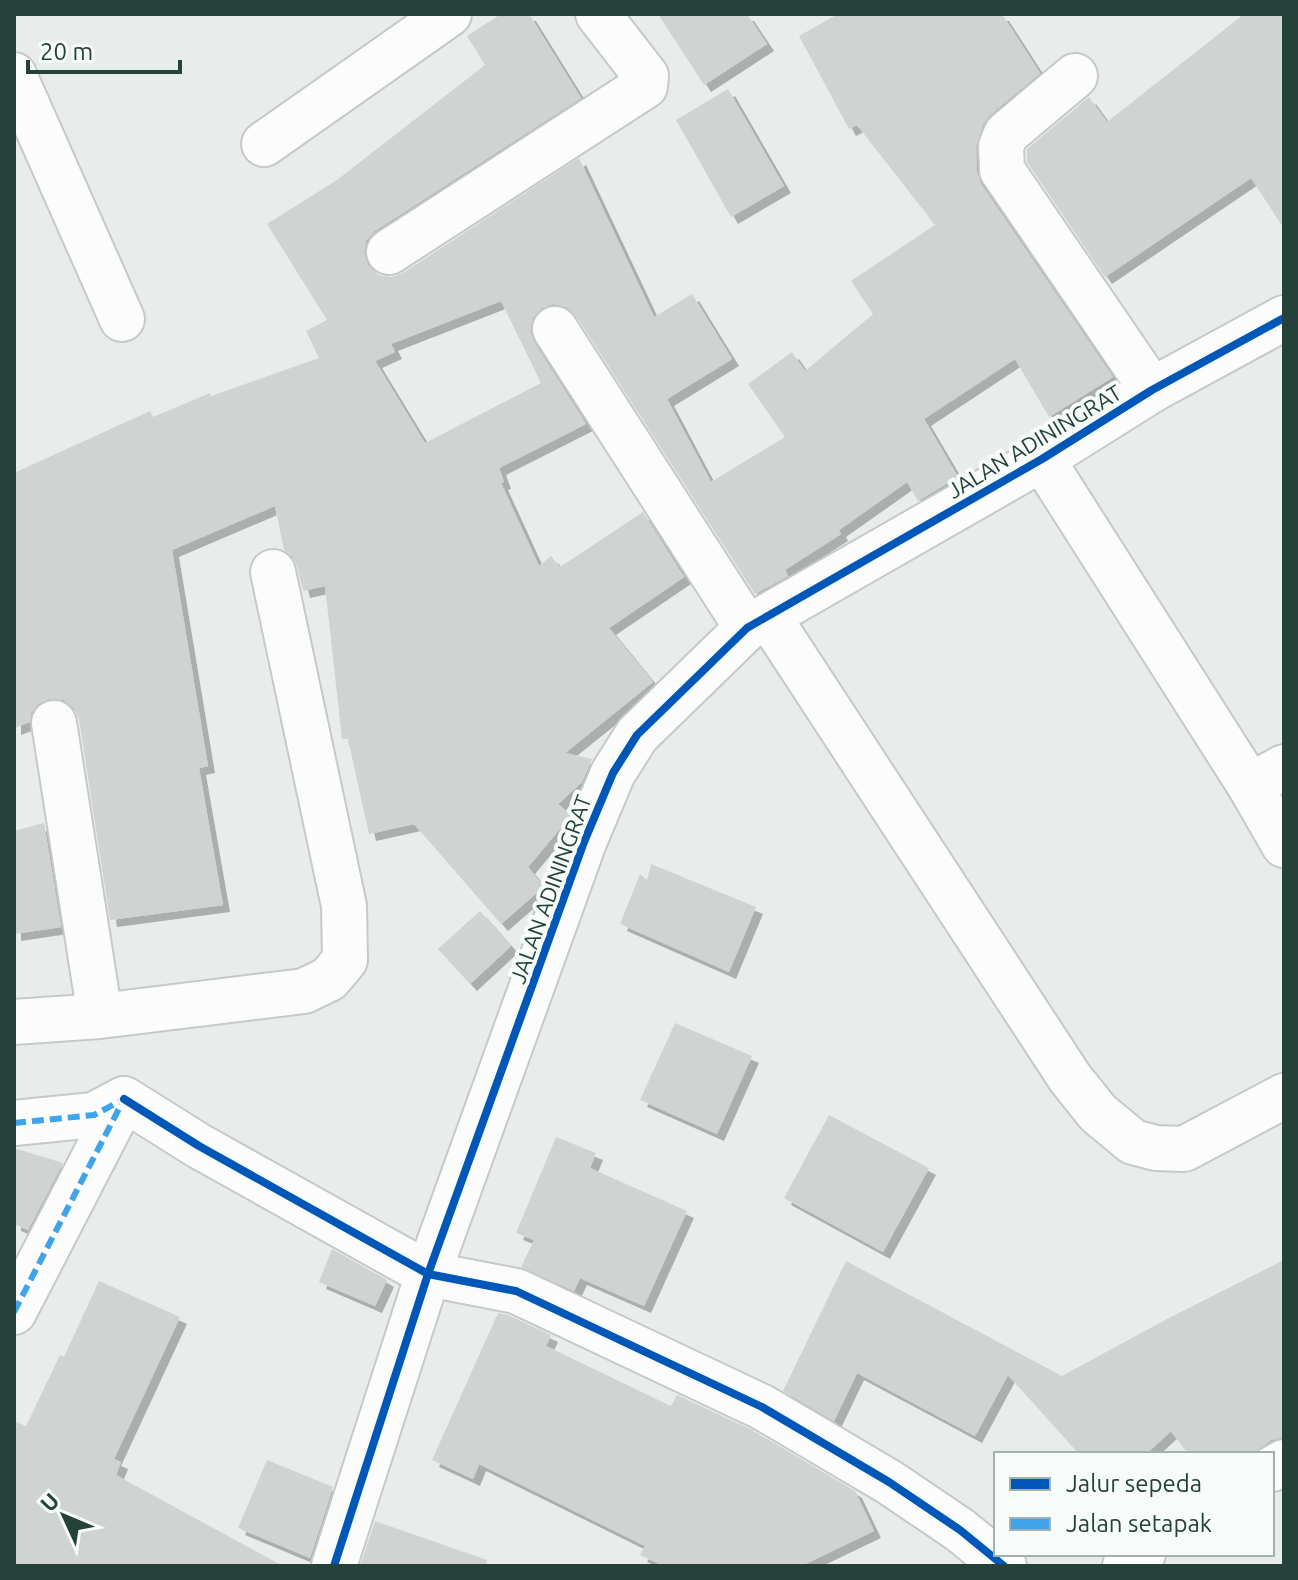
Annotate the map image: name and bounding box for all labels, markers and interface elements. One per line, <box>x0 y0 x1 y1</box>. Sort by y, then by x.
scale bar <box>28 24 180 74</box>
text: 20 m <box>40 38 93 65</box>
street label: JALAN ADININGRAT <box>942 379 1126 503</box>
street label: JALAN ADININGRAT <box>504 791 596 987</box>
legend <box>994 1452 1274 1556</box>
text: Jalur sepeda <box>1066 1470 1202 1497</box>
north arrow <box>24 1476 104 1556</box>
text: U <box>35 1488 64 1516</box>
text: Jalan setapak <box>1066 1510 1212 1537</box>

